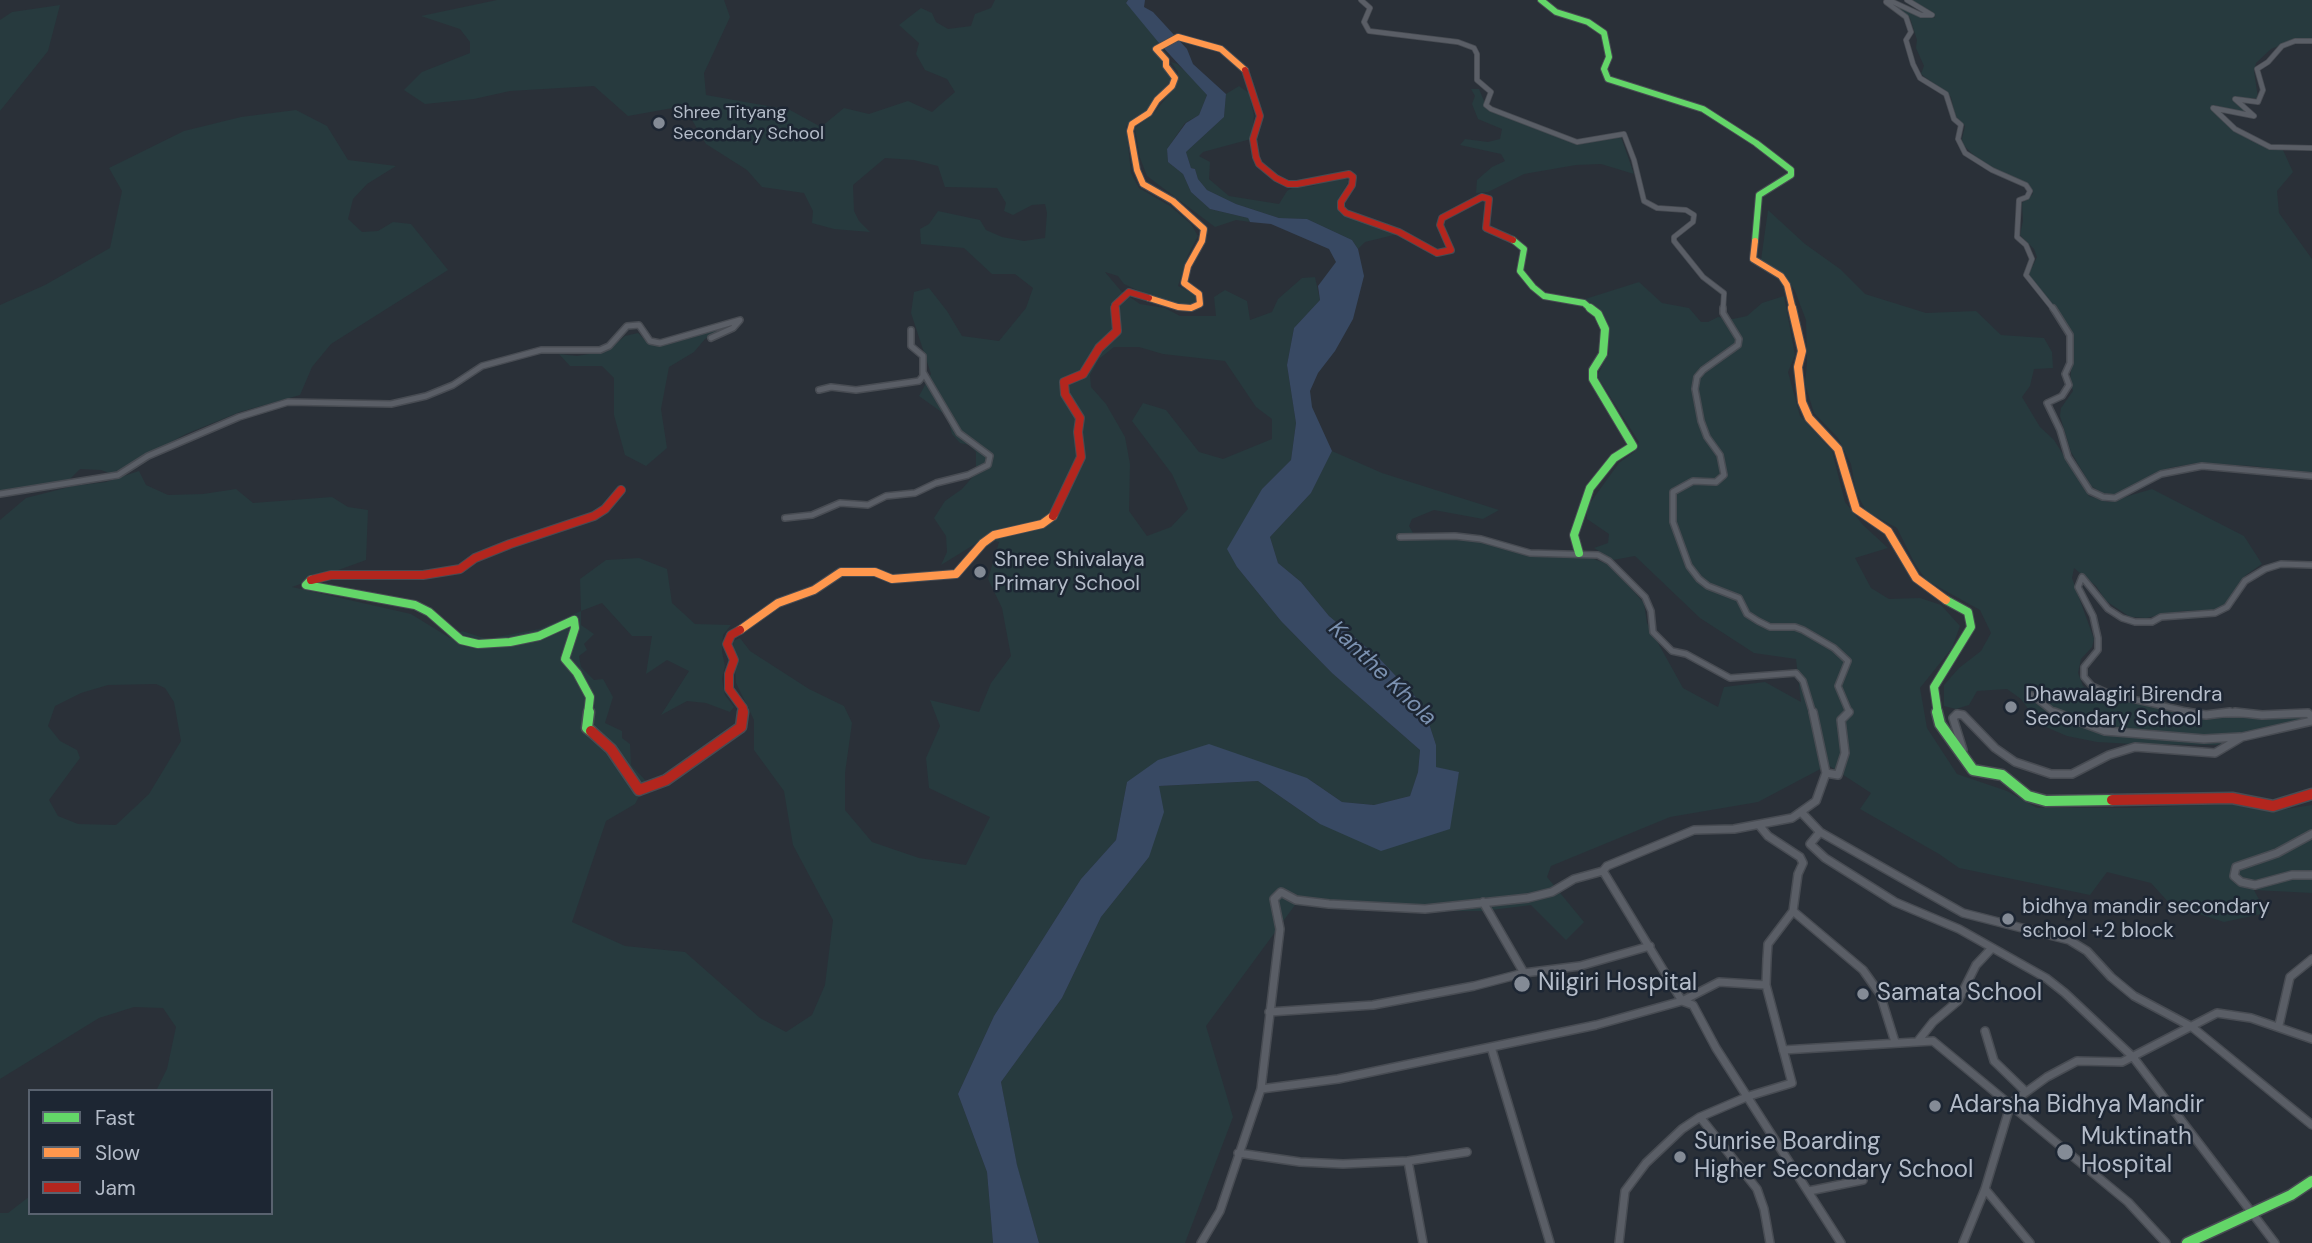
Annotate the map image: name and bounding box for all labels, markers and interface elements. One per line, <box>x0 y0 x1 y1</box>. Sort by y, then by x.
place label: Shree Tityang Secondary School <box>673 102 824 144</box>
marker: Shree Tityang Secondary School <box>651 115 667 131</box>
place label: Shree Shivalaya Primary School <box>994 547 1145 597</box>
marker: Shree Shivalaya Primary School <box>972 564 988 580</box>
water label: Kanthe Khola <box>1322 616 1442 732</box>
place label: Dhawalagiri Birendra Secondary School <box>2025 682 2222 732</box>
marker: Dhawalagiri Birendra Secondary School <box>2003 699 2019 715</box>
place label: bidhya mandir secondary school +2 block <box>2022 894 2270 944</box>
marker: bidhya mandir secondary school +2 block <box>2000 911 2016 927</box>
place label: Nilgiri Hospital <box>1538 970 1697 998</box>
marker: Nilgiri Hospital <box>1512 974 1532 994</box>
place label: Samata School <box>1877 980 2042 1008</box>
marker: Samata School <box>1855 986 1871 1002</box>
legend <box>28 1089 273 1215</box>
place label: Adarsha Bidhya Mandir <box>1949 1092 2204 1120</box>
marker: Adarsha Bidhya Mandir <box>1927 1098 1943 1114</box>
text: Fast <box>95 1104 135 1132</box>
place label: Muktinath Hospital <box>2081 1124 2192 1180</box>
place label: Sunrise Boarding Higher Secondary School <box>1694 1129 1973 1185</box>
text: Slow <box>95 1139 140 1167</box>
marker: Muktinath Hospital <box>2055 1142 2075 1162</box>
marker: Sunrise Boarding Higher Secondary School <box>1672 1149 1688 1165</box>
text: Jam <box>95 1174 136 1202</box>

